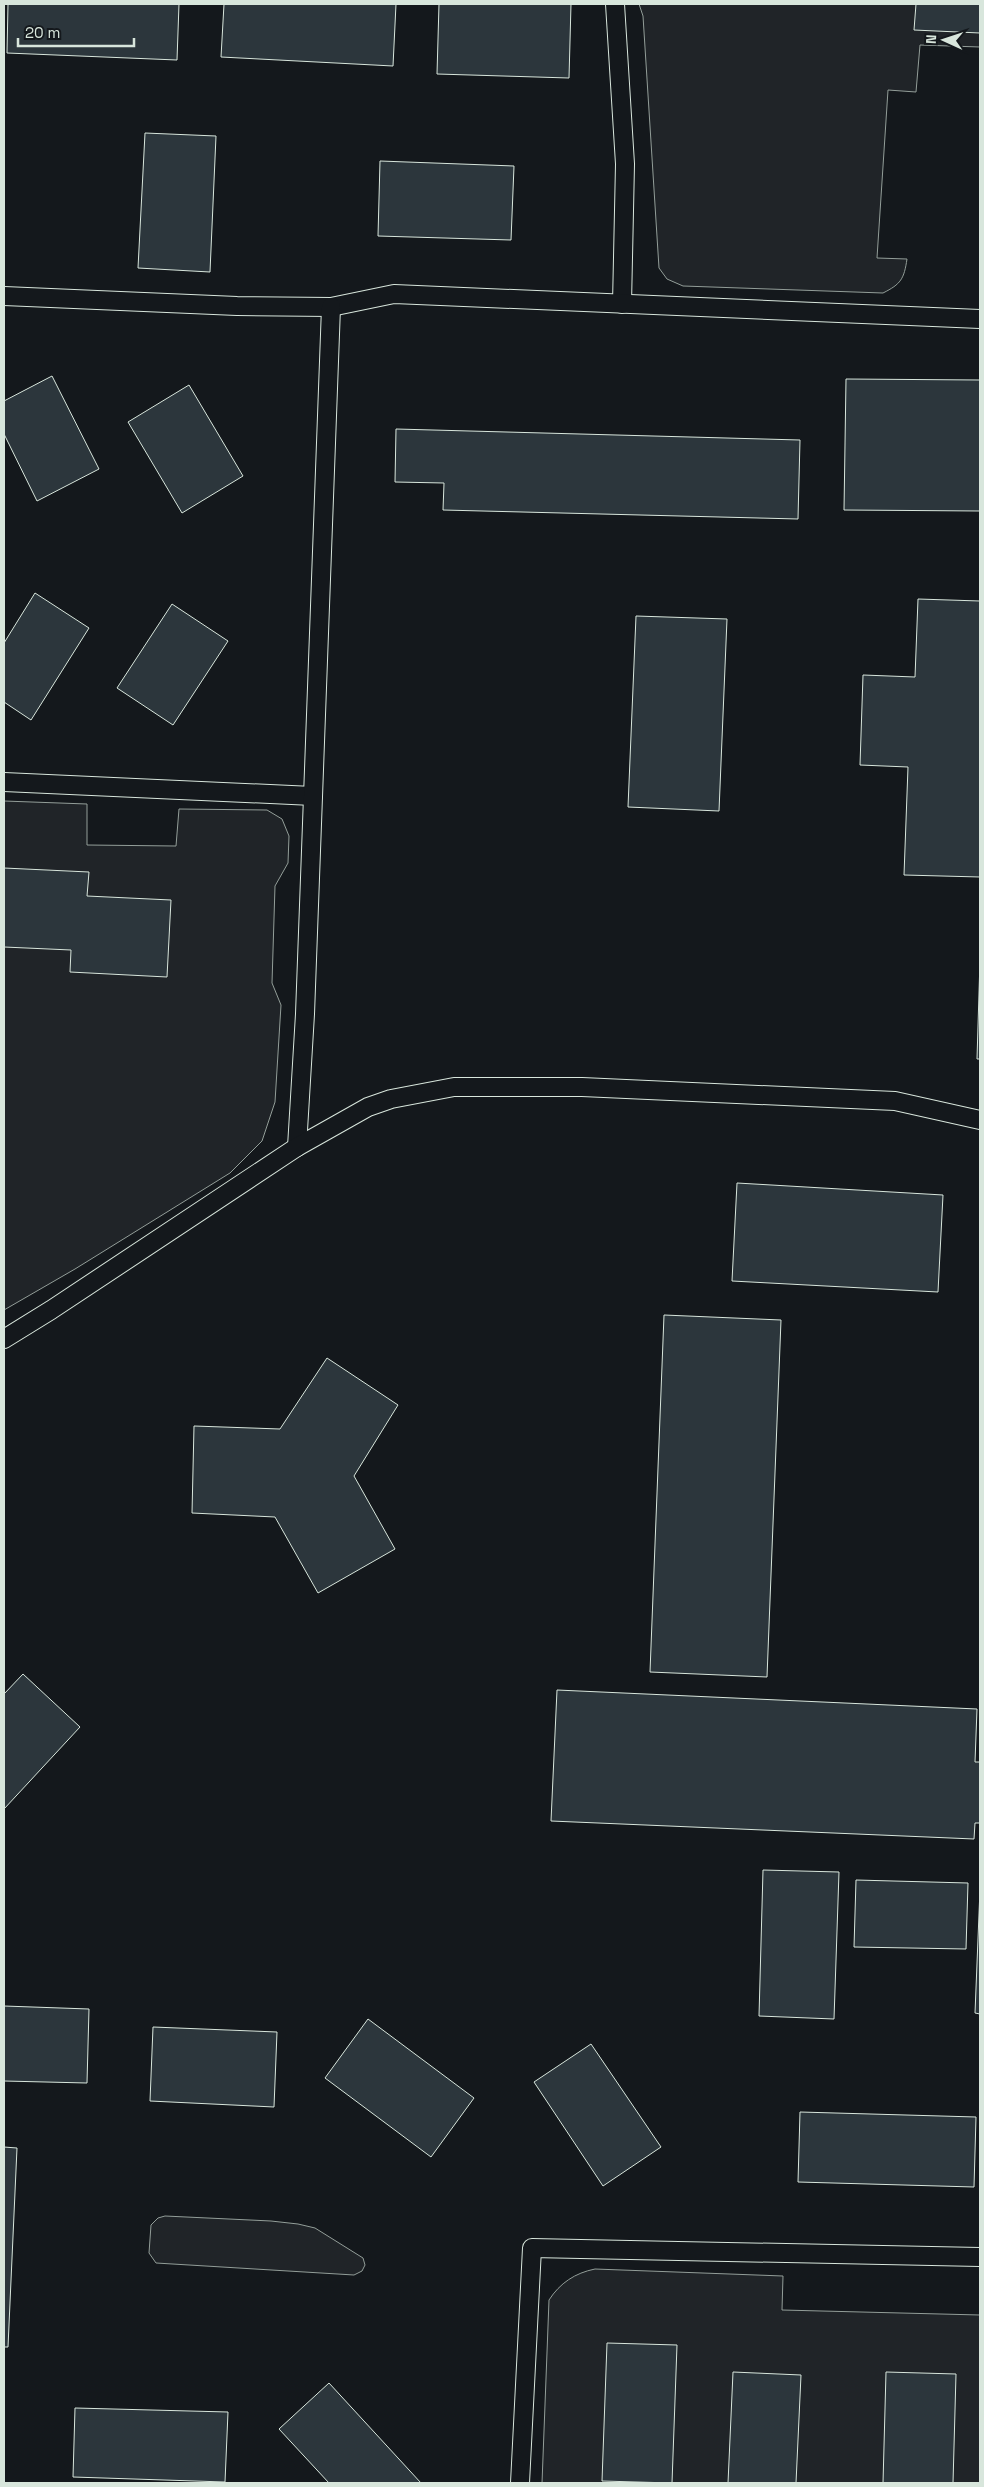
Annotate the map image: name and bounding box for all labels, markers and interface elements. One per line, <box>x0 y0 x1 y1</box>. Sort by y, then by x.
scale bar <box>18 15 134 47</box>
north arrow <box>919 15 969 65</box>
text: 20 m <box>25 23 60 42</box>
text: N <box>922 34 940 44</box>

